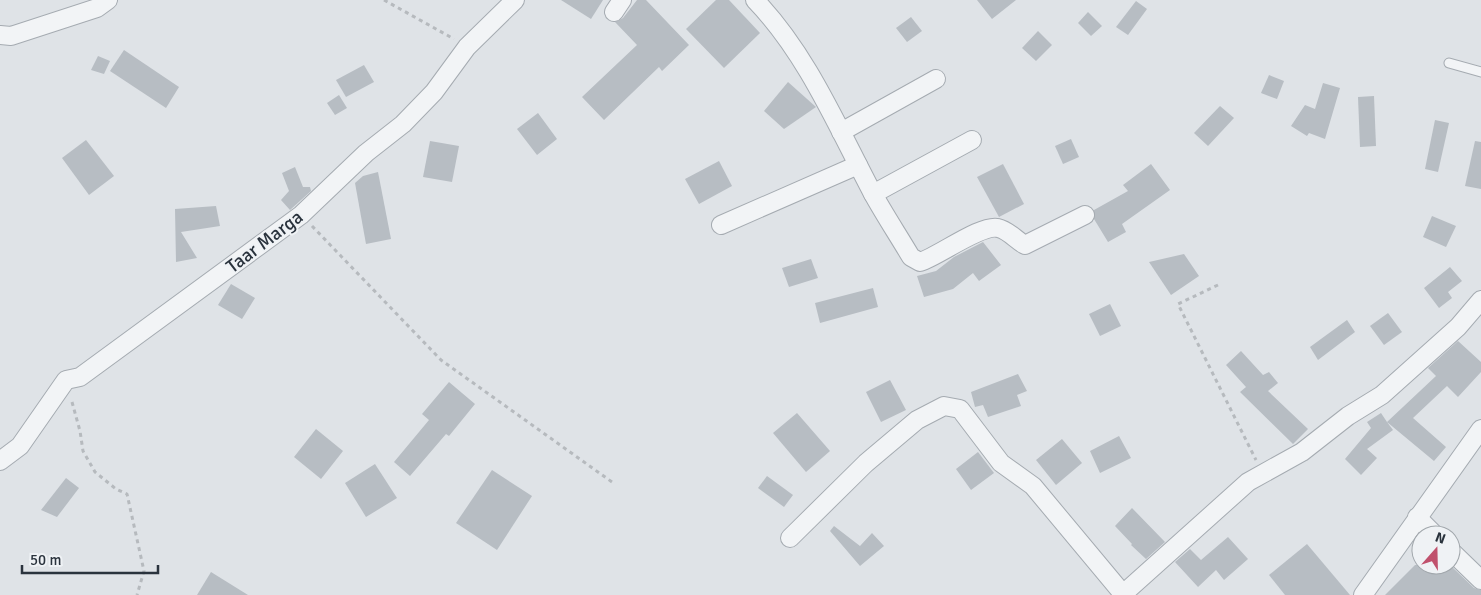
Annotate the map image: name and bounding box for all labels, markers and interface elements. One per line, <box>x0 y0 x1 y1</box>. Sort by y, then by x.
street label: Taar Marga <box>221 205 308 278</box>
north arrow <box>1411 525 1461 575</box>
text: N <box>1433 529 1448 548</box>
scale bar <box>22 542 159 574</box>
text: 50 m <box>30 551 61 569</box>

